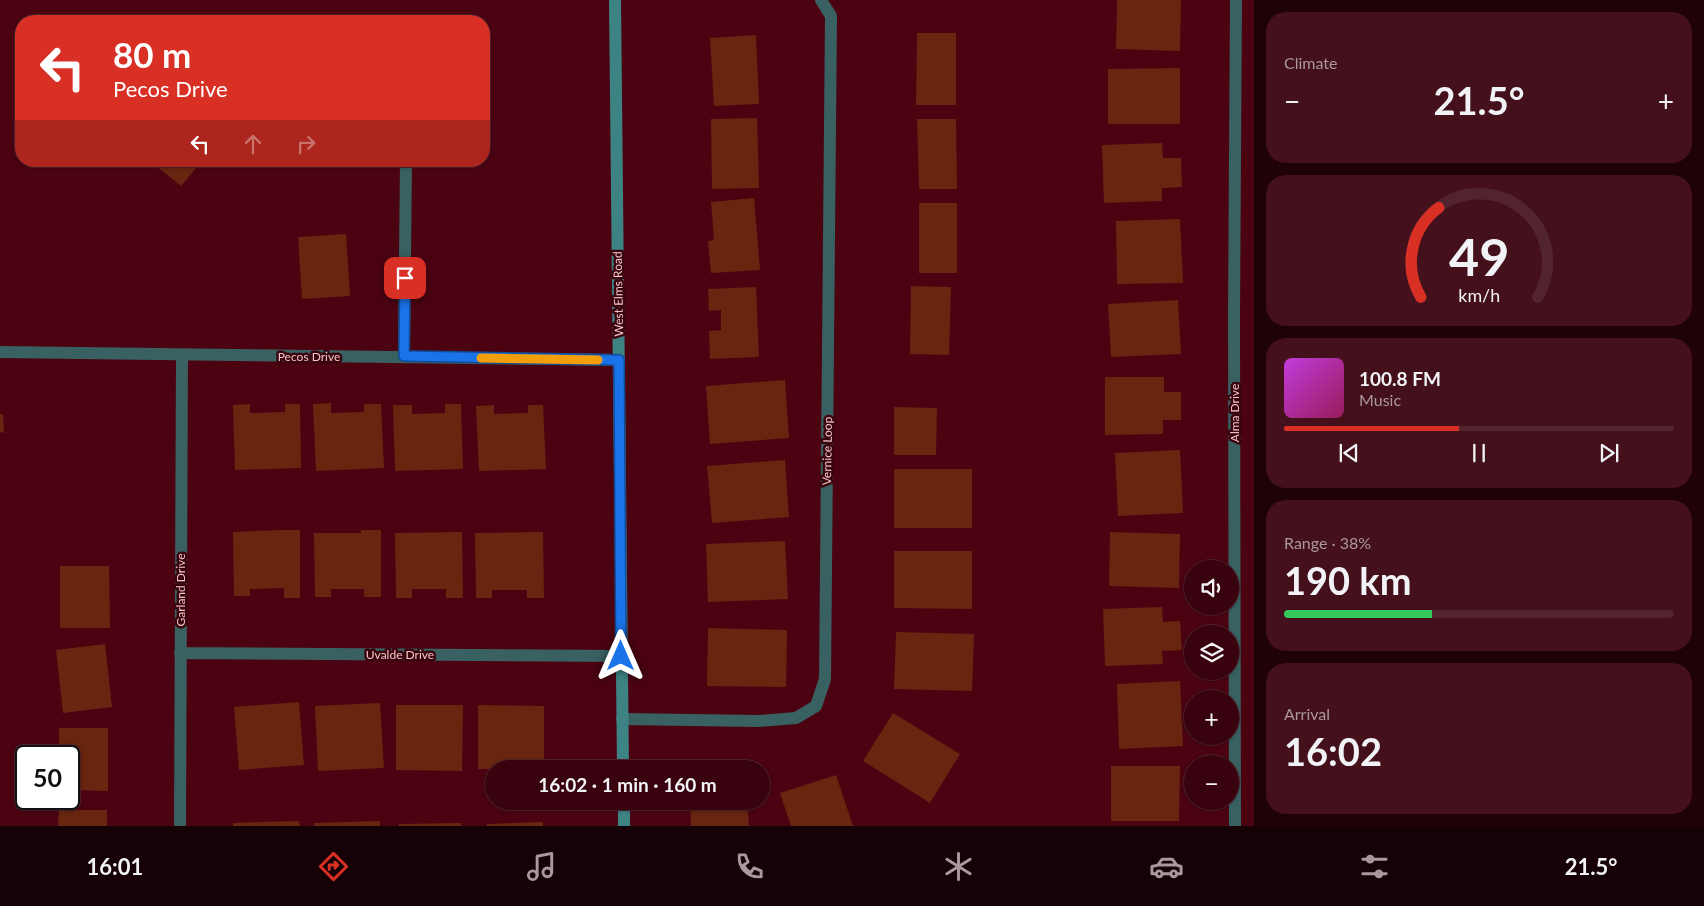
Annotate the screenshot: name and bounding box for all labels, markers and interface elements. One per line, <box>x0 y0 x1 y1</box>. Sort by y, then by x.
text: 80 m <box>113 33 191 75</box>
icon: left <box>30 35 95 100</box>
text: Climate <box>1284 53 1337 72</box>
text: Pecos Drive <box>113 75 228 102</box>
text: 21.5° <box>1434 77 1524 123</box>
text: − <box>1284 84 1300 118</box>
text: + <box>1658 84 1674 118</box>
icon: left <box>186 130 214 158</box>
icon: ahead <box>239 130 267 158</box>
icon: right <box>292 130 320 158</box>
text: 49 <box>1449 225 1509 287</box>
street label: West Elms Road <box>610 251 626 337</box>
pin <box>384 257 426 299</box>
icon: arrive <box>391 264 419 292</box>
text: km/h <box>1458 284 1500 306</box>
street label: Pecos Drive <box>278 349 340 364</box>
text: 100.8 FM <box>1359 367 1441 390</box>
street label: Alma Drive <box>1227 384 1242 442</box>
text: Music <box>1359 390 1401 409</box>
street label: Vernice Loop <box>819 416 835 485</box>
icon: previous <box>1335 439 1363 467</box>
icon: pause <box>1465 439 1493 467</box>
icon: next <box>1595 439 1623 467</box>
text: Range · 38% <box>1284 533 1371 552</box>
street label: Garland Drive <box>173 554 188 626</box>
text: 190 km <box>1284 557 1412 603</box>
map controls <box>1184 560 1239 810</box>
button: sound <box>1184 560 1239 615</box>
button: layers <box>1184 625 1239 680</box>
position arrow <box>594 629 646 681</box>
street label: Uvalde Drive <box>366 647 434 662</box>
button: + <box>1184 690 1239 745</box>
text: Arrival <box>1284 704 1330 723</box>
text: 16:02 <box>1284 728 1382 774</box>
speed limit sign: 50 <box>15 745 80 810</box>
button: − <box>1184 755 1239 810</box>
text: 16:02 · 1 min · 160 m <box>538 773 717 796</box>
icon: directions <box>316 849 351 884</box>
icon: music <box>524 849 559 884</box>
icon: phone <box>732 849 767 884</box>
icon: climate <box>941 849 976 884</box>
icon: car <box>1149 849 1184 884</box>
icon: filters <box>1357 849 1392 884</box>
text: 16:01 <box>87 853 143 880</box>
text: 21.5° <box>1565 853 1617 880</box>

